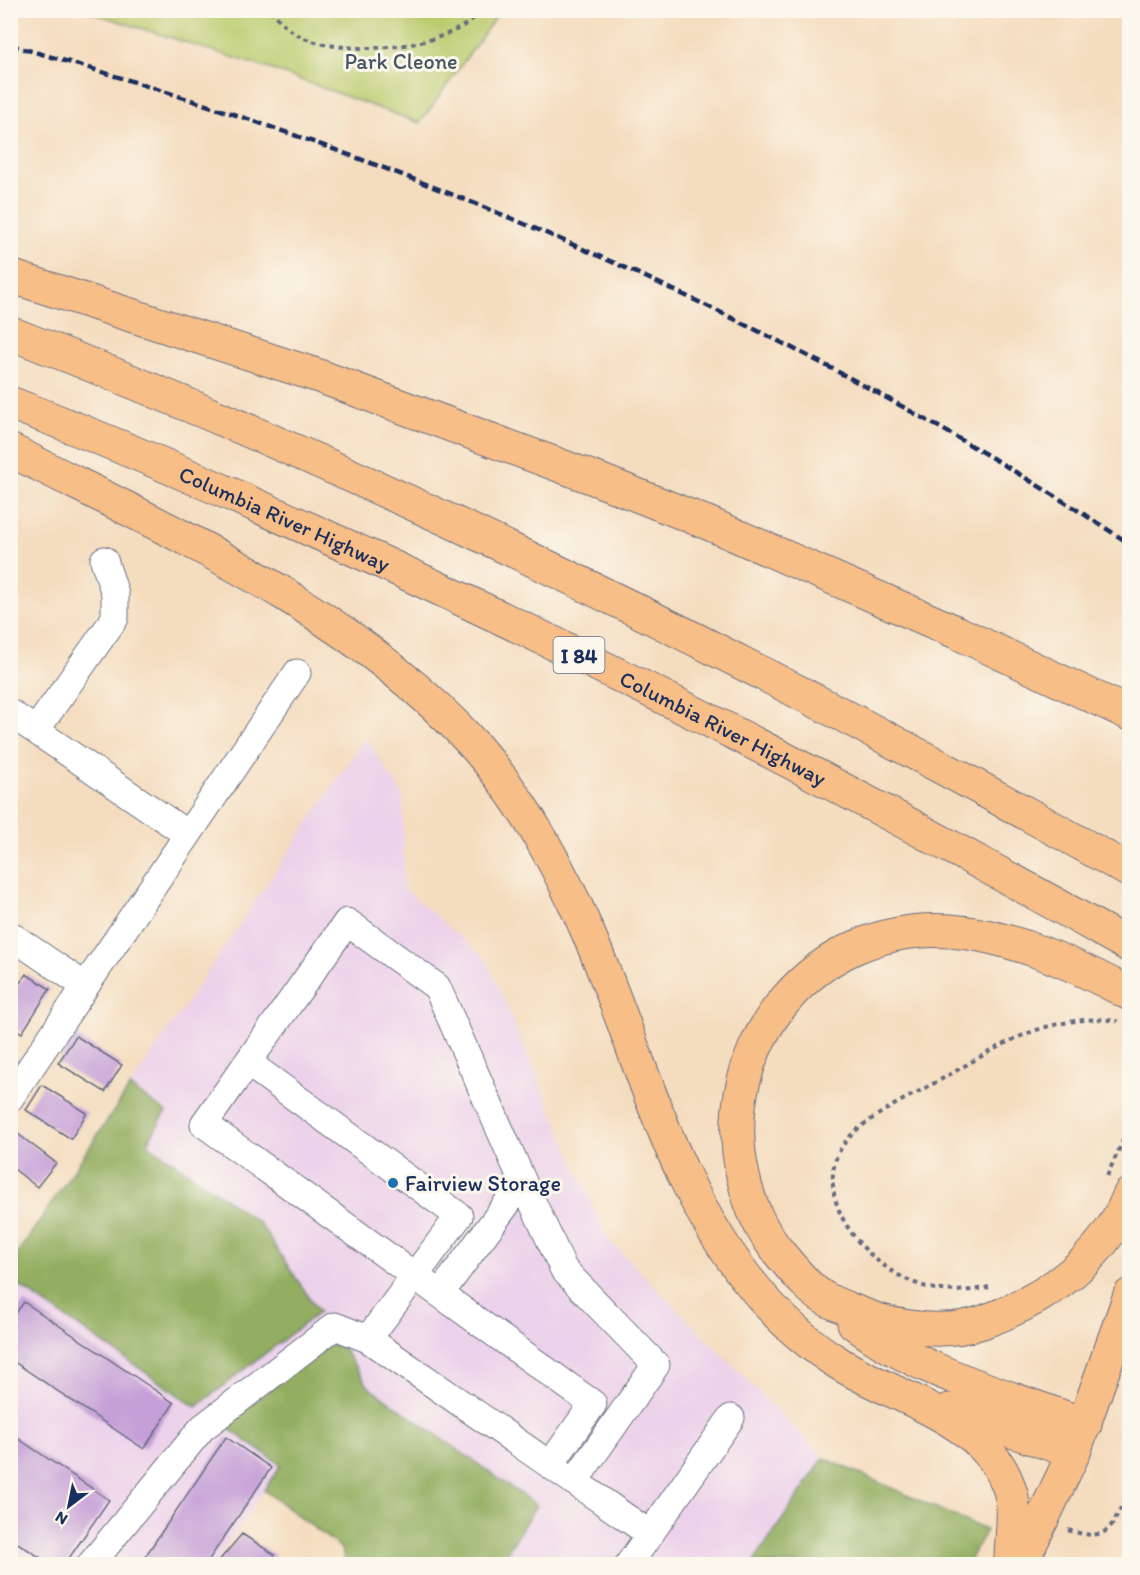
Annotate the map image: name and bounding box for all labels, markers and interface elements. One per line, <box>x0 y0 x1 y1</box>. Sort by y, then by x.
park label: Park Cleone <box>344 48 458 75</box>
street label: Columbia River Highway <box>175 460 395 578</box>
road number: I 84 <box>554 637 604 673</box>
street label: Columbia River Highway <box>615 664 831 792</box>
place label: Fairview Storage <box>405 1170 561 1197</box>
marker: Fairview Storage <box>386 1176 400 1190</box>
north arrow <box>39 1476 99 1536</box>
text: N <box>52 1507 71 1529</box>

